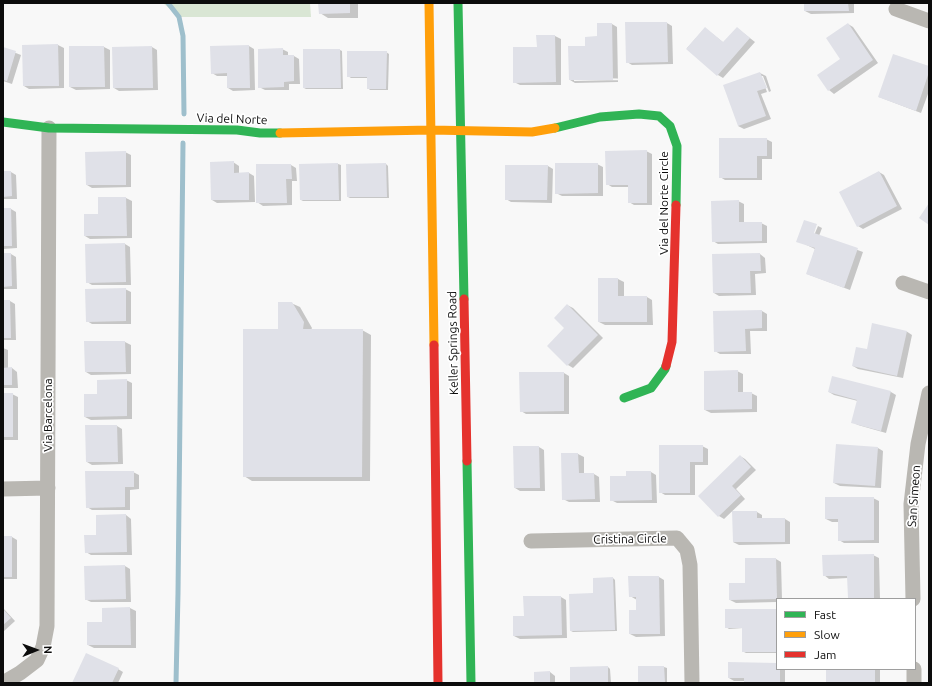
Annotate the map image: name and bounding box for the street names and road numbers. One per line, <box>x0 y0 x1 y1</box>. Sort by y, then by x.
street label: Via del Norte <box>196 111 268 127</box>
street label: Via del Norte Circle <box>657 151 671 255</box>
street label: Keller Springs Road <box>445 291 461 395</box>
street label: Via Barcelona <box>41 378 55 452</box>
street label: San Simeon <box>905 465 923 527</box>
street label: Cristina Circle <box>593 531 667 547</box>

